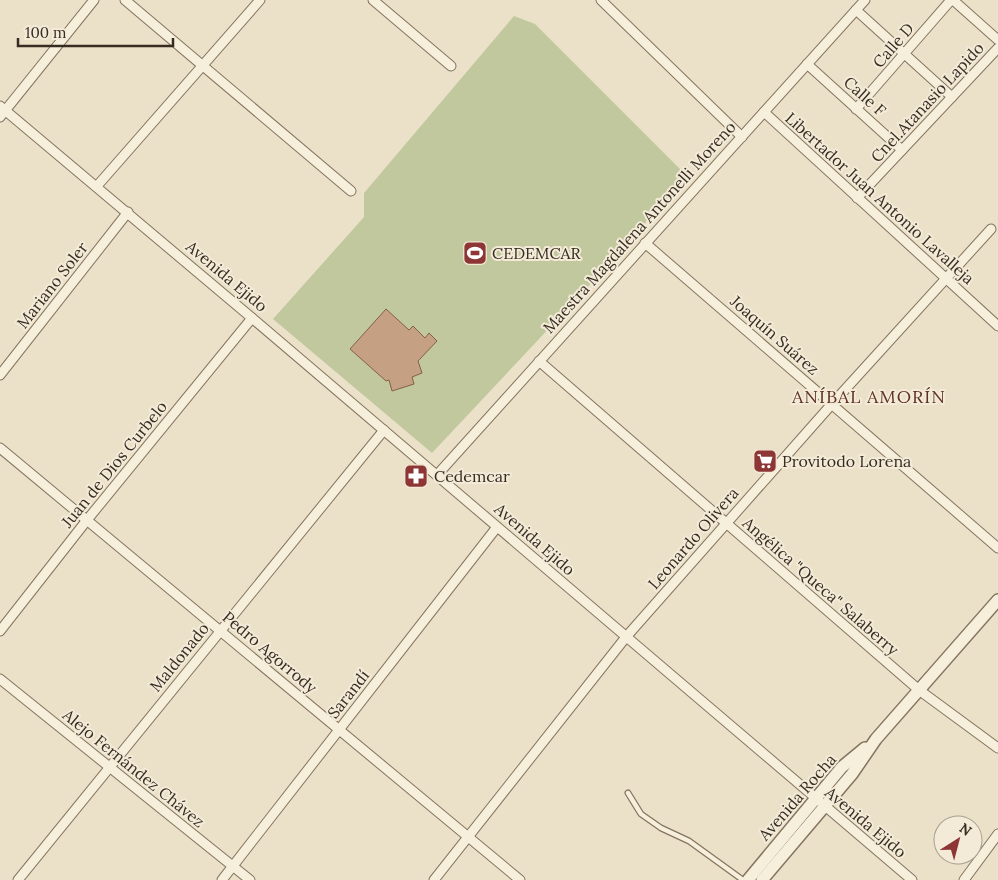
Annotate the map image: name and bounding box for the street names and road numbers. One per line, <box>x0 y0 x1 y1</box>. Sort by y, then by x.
street label: Calle D <box>868 18 918 72</box>
street label: Cnel.Atanasio Lapido <box>866 38 988 166</box>
street label: Calle F <box>840 72 890 120</box>
street label: Libertador Juan Antonio Lavalleja <box>781 108 979 288</box>
street label: Maestra Magdalena Antonelli Moreno <box>538 117 740 337</box>
street label: Avenida Ejido <box>181 236 272 316</box>
street label: Mariano Soler <box>12 238 92 332</box>
street label: Joaquín Suárez <box>726 290 823 379</box>
street label: Juan de Dios Curbelo <box>56 397 171 532</box>
street label: Leonardo Olivera <box>643 483 743 593</box>
street label: Avenida Ejido <box>490 498 579 579</box>
street label: Angélica "Queca" Salaberry <box>738 512 904 660</box>
street label: Pedro Agorrody <box>219 607 322 698</box>
street label: Maldonado <box>145 618 213 696</box>
street label: Sarandí <box>323 666 373 722</box>
street label: Alejo Fernández Chávez <box>58 704 209 831</box>
street label: Avenida Rocha <box>753 750 840 845</box>
street label: Avenida Ejido <box>820 782 911 862</box>

